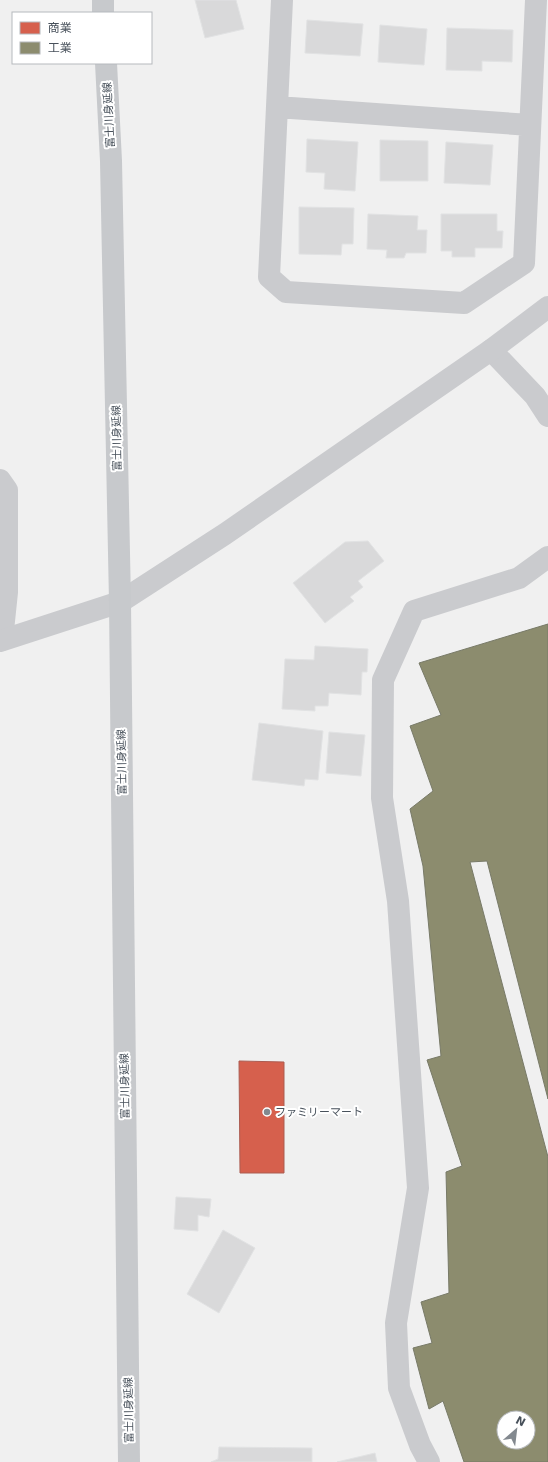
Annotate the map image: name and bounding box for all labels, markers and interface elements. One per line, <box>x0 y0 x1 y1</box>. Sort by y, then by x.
legend <box>12 12 152 64</box>
text: 商業 <box>48 21 72 35</box>
text: 工業 <box>48 41 72 55</box>
street label: 富士川身延線 <box>101 82 117 148</box>
street label: 富士川身延線 <box>110 405 124 471</box>
street label: 富士川身延線 <box>115 729 129 795</box>
street label: 富士川身延線 <box>118 1053 132 1119</box>
place label: ファミリーマート <box>275 1106 363 1119</box>
marker: ファミリーマート <box>262 1107 272 1117</box>
street label: 富士川身延線 <box>122 1377 136 1443</box>
north arrow <box>496 1410 536 1450</box>
text: N <box>513 1414 528 1430</box>

